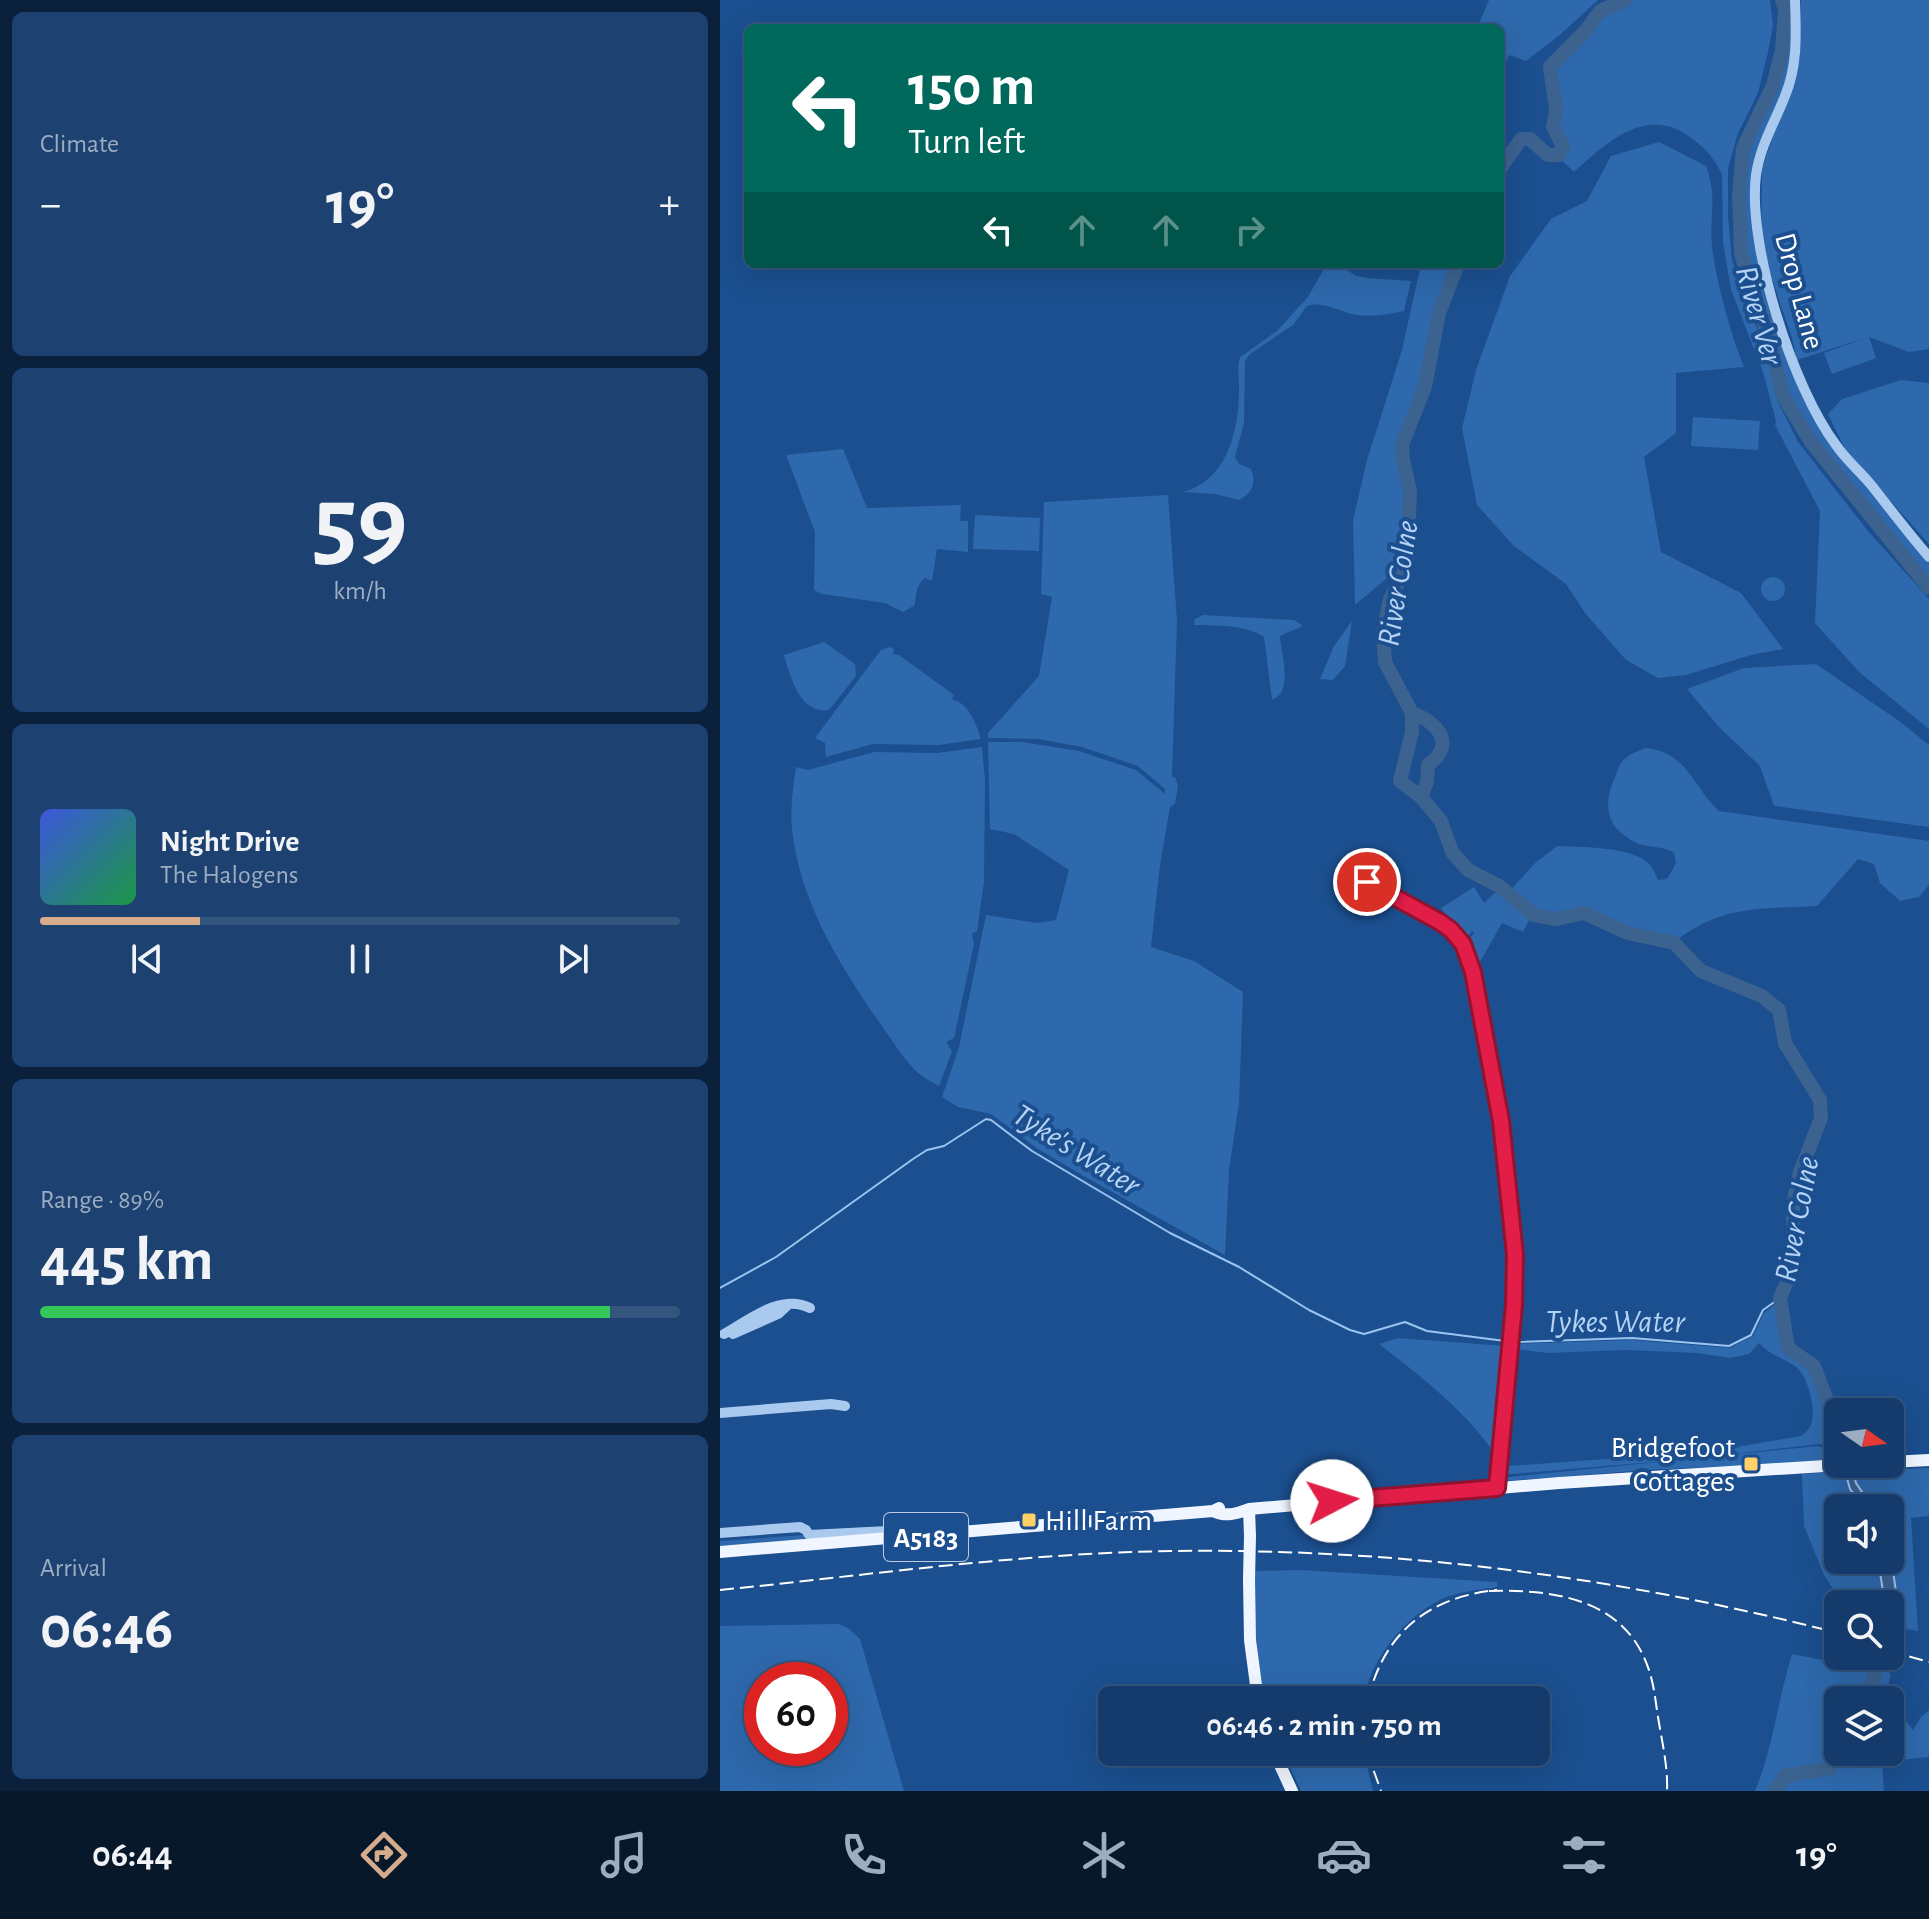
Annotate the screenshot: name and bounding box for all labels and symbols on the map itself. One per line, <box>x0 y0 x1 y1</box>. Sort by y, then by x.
street label: Drop Lane <box>1769 230 1829 353</box>
water label: River Ver <box>1730 262 1789 370</box>
water label: River Colne <box>1372 518 1424 648</box>
pin <box>1333 848 1401 916</box>
water label: Tyke's Water <box>1007 1098 1147 1202</box>
water label: River Colne <box>1769 1154 1825 1285</box>
water label: Tykes Water <box>1545 1306 1686 1338</box>
north arrow <box>1824 1398 1904 1478</box>
place label: Bridgefoot Cottages <box>1611 1433 1735 1497</box>
marker: Bridgefoot Cottages <box>1742 1455 1760 1473</box>
position arrow <box>1290 1459 1374 1543</box>
place label: Hill Farm <box>1045 1506 1152 1536</box>
marker: Hill Farm <box>1020 1511 1038 1529</box>
road number: A5183 <box>884 1513 968 1561</box>
speed limit sign: 60 <box>744 1662 848 1766</box>

